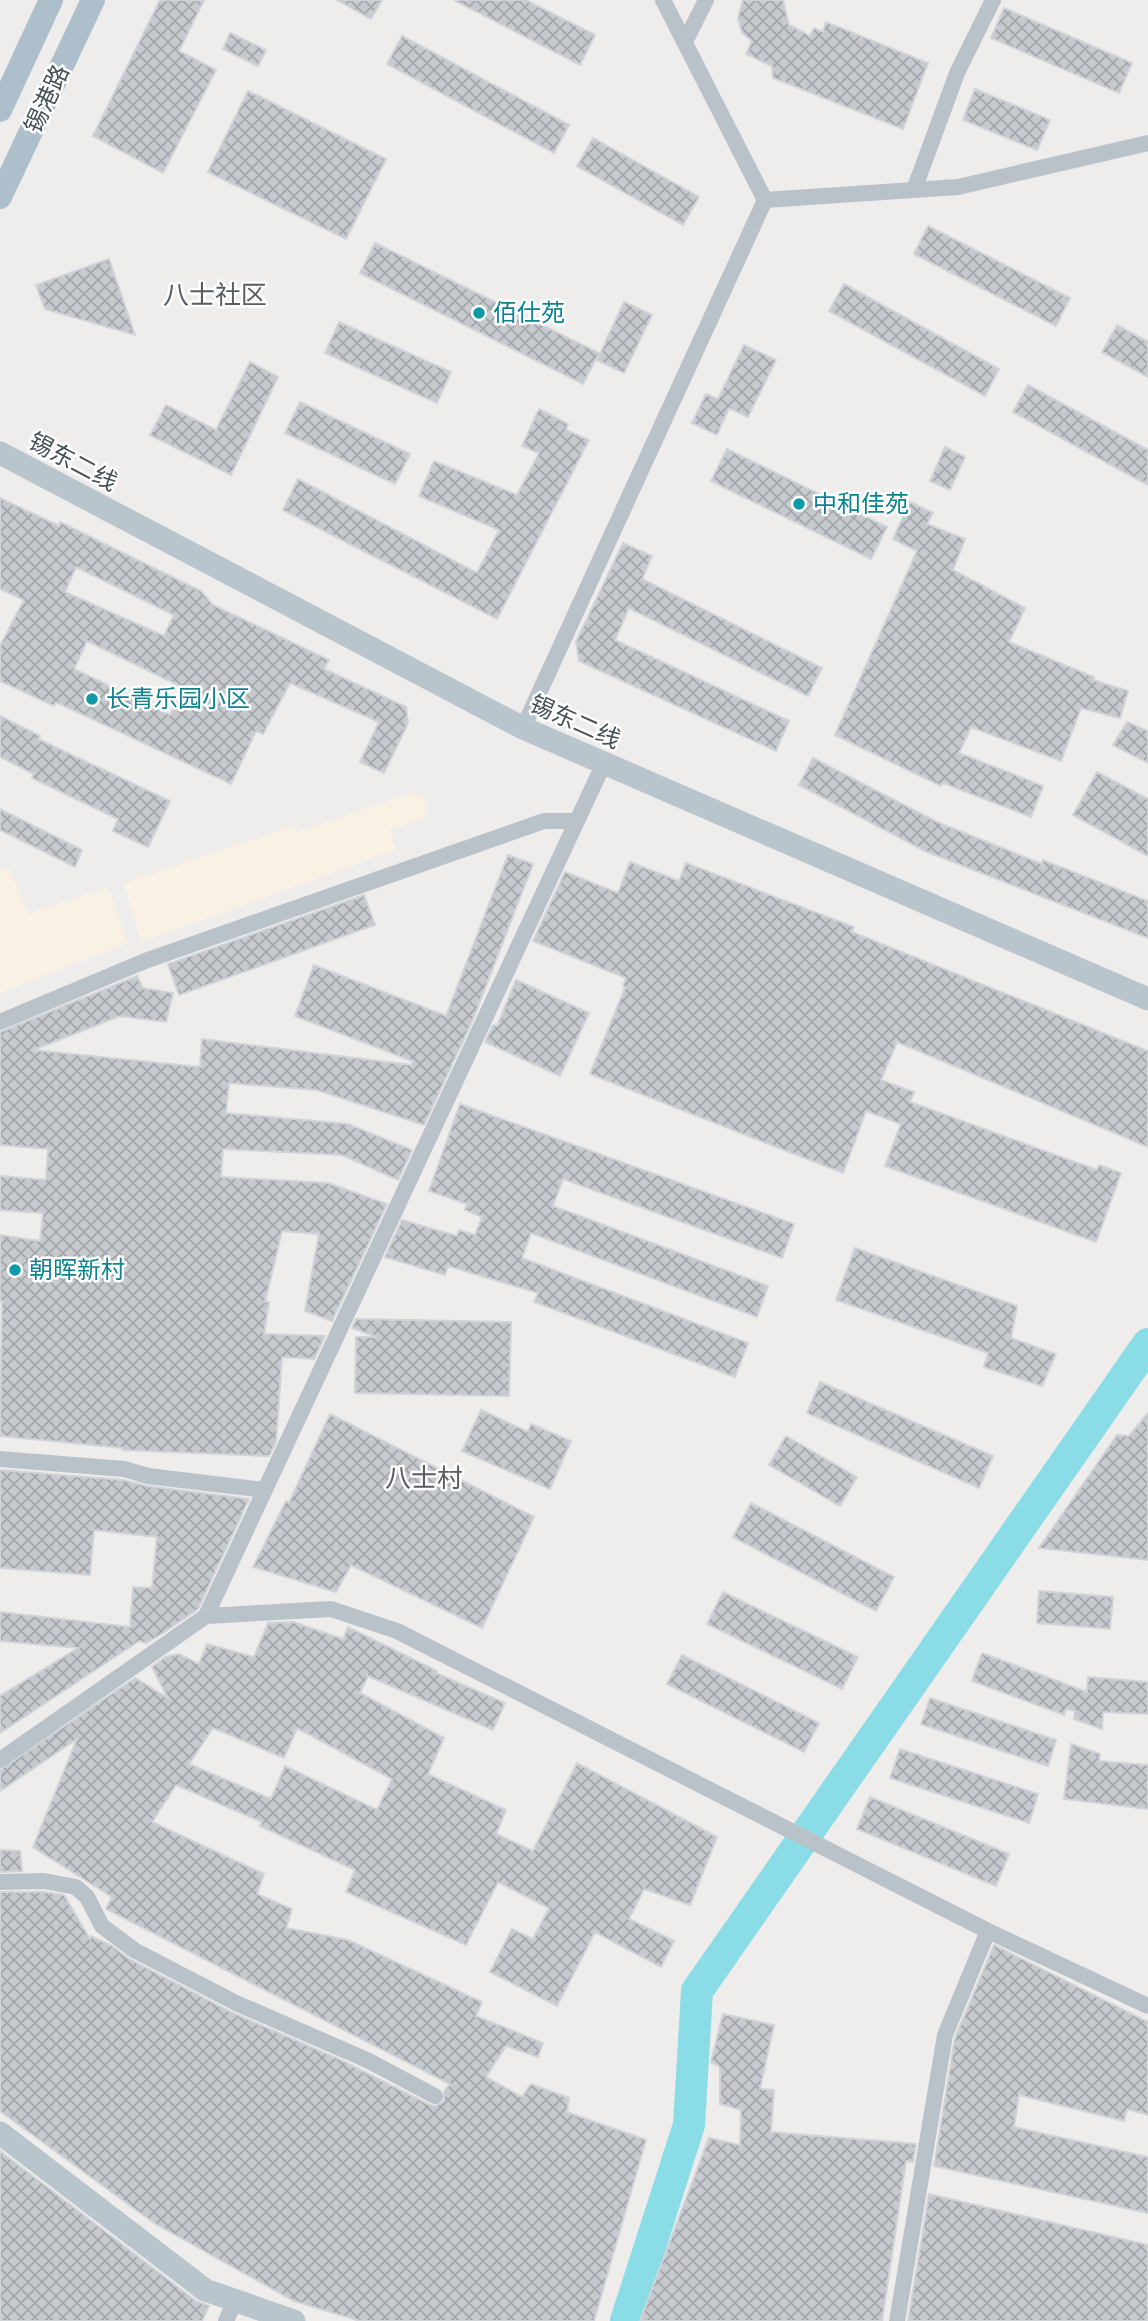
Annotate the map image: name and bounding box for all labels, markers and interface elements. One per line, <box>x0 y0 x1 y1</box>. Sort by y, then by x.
street label: 锡港路 <box>16 59 76 138</box>
district label: 八士社区 <box>163 277 267 311</box>
place label: 佰仕苑 <box>493 296 565 328</box>
marker: 佰仕苑 <box>471 305 487 321</box>
street label: 锡东二线 <box>24 424 123 498</box>
place label: 中和佳苑 <box>813 487 909 519</box>
marker: 中和佳苑 <box>791 496 807 512</box>
place label: 长青乐园小区 <box>106 682 250 714</box>
street label: 锡东二线 <box>525 687 626 755</box>
marker: 长青乐园小区 <box>84 691 100 707</box>
place label: 朝晖新村 <box>29 1253 125 1285</box>
marker: 朝晖新村 <box>7 1262 23 1278</box>
district label: 八士村 <box>385 1460 463 1494</box>

